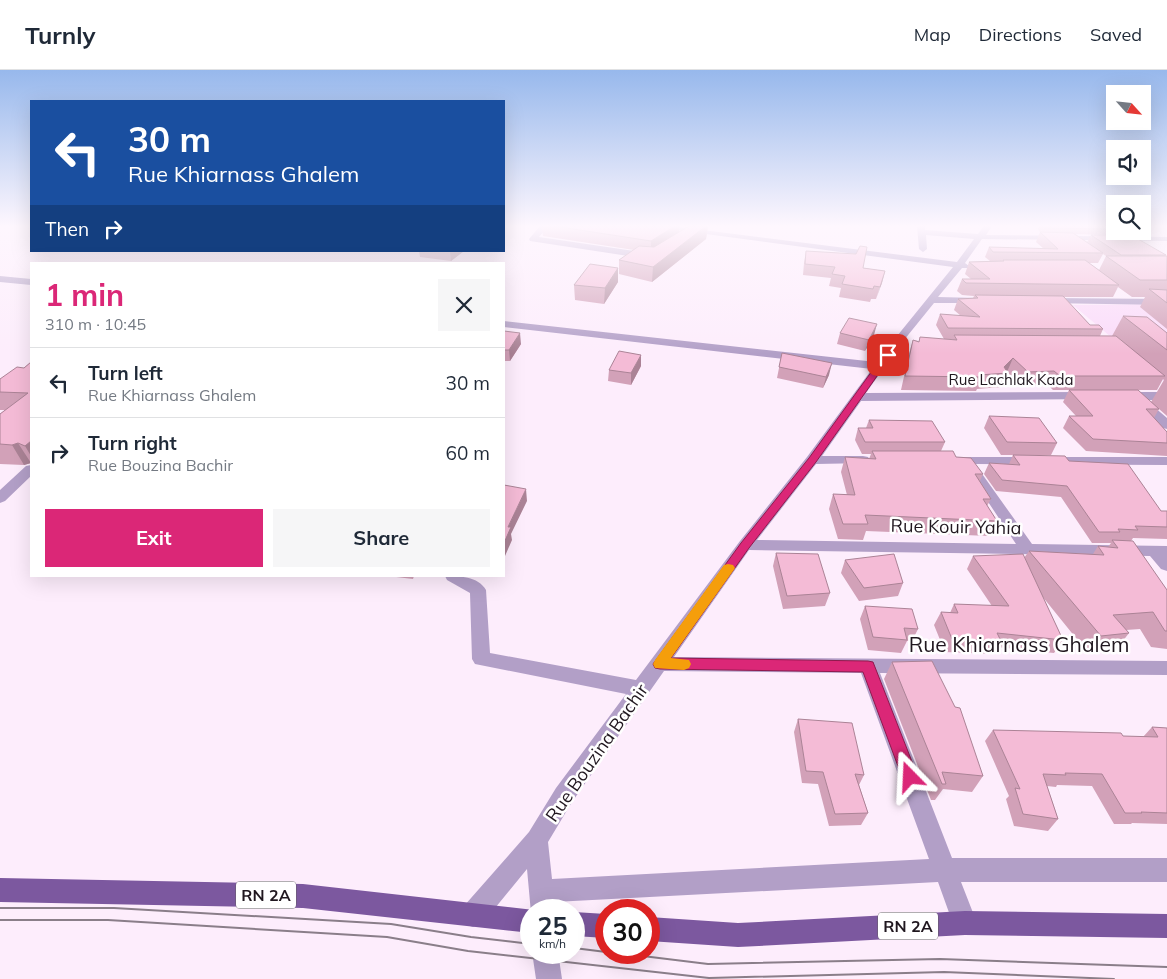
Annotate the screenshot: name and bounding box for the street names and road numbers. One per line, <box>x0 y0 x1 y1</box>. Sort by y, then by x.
street label: Rue Lachlak Kada <box>948 370 1074 389</box>
street label: Rue Kouir Yahia <box>890 514 1022 539</box>
street label: Rue Khiarnass Ghalem <box>909 631 1129 657</box>
street label: Rue Bouzina Bachir <box>540 679 653 826</box>
road number: RN 2A <box>236 882 296 908</box>
road number: RN 2A <box>878 912 938 939</box>

